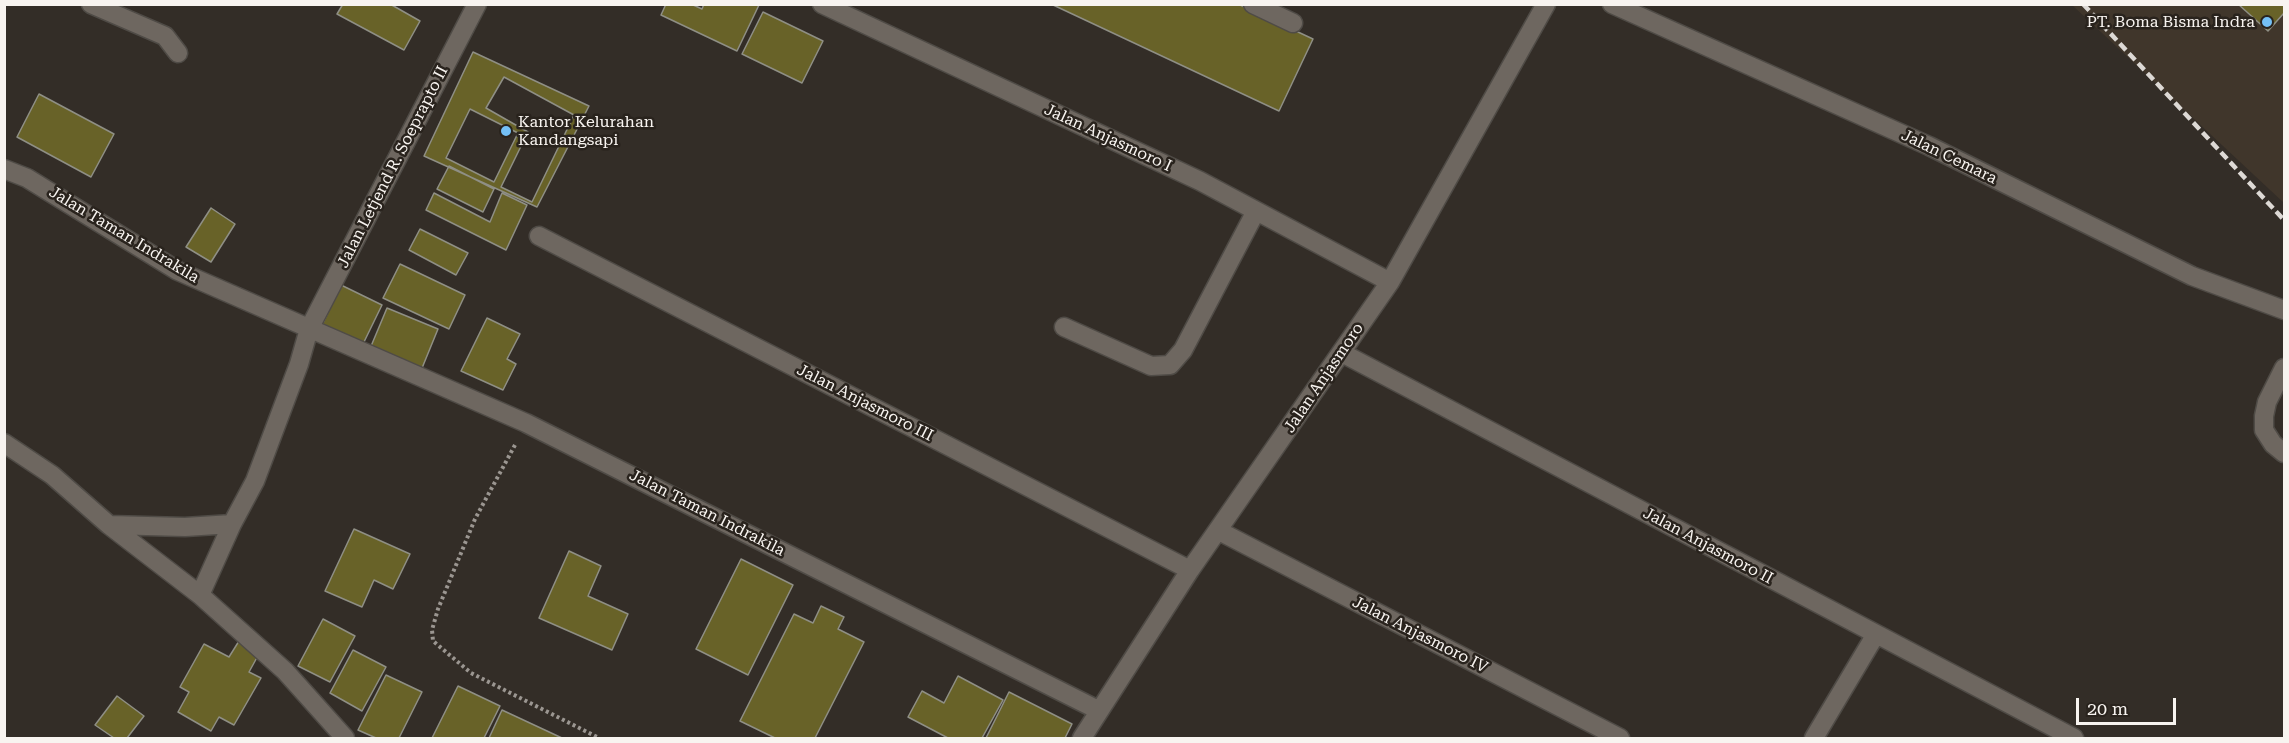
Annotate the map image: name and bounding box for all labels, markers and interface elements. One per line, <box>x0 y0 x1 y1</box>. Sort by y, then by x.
place label: PT. Boma Bisma Indra <box>2086 12 2255 32</box>
marker: PT. Boma Bisma Indra <box>2260 15 2274 29</box>
street label: Jalan Letjend R. Soeprapto II <box>334 63 452 271</box>
street label: Jalan Anjasmoro I <box>1041 100 1175 176</box>
place label: Kantor Kelurahan Kandangsapi <box>518 112 654 150</box>
marker: Kantor Kelurahan Kandangsapi <box>499 124 513 138</box>
street label: Jalan Cemara <box>1898 126 2000 188</box>
street label: Jalan Taman Indrakila <box>45 183 203 287</box>
street label: Jalan Anjasmoro <box>1280 319 1368 437</box>
street label: Jalan Anjasmoro III <box>794 360 936 446</box>
street label: Jalan Taman Indrakila <box>626 465 788 561</box>
street label: Jalan Anjasmoro II <box>1640 504 1776 588</box>
street label: Jalan Anjasmoro IV <box>1349 592 1491 678</box>
scale bar <box>2079 686 2180 724</box>
text: 20 m <box>2087 698 2128 719</box>

